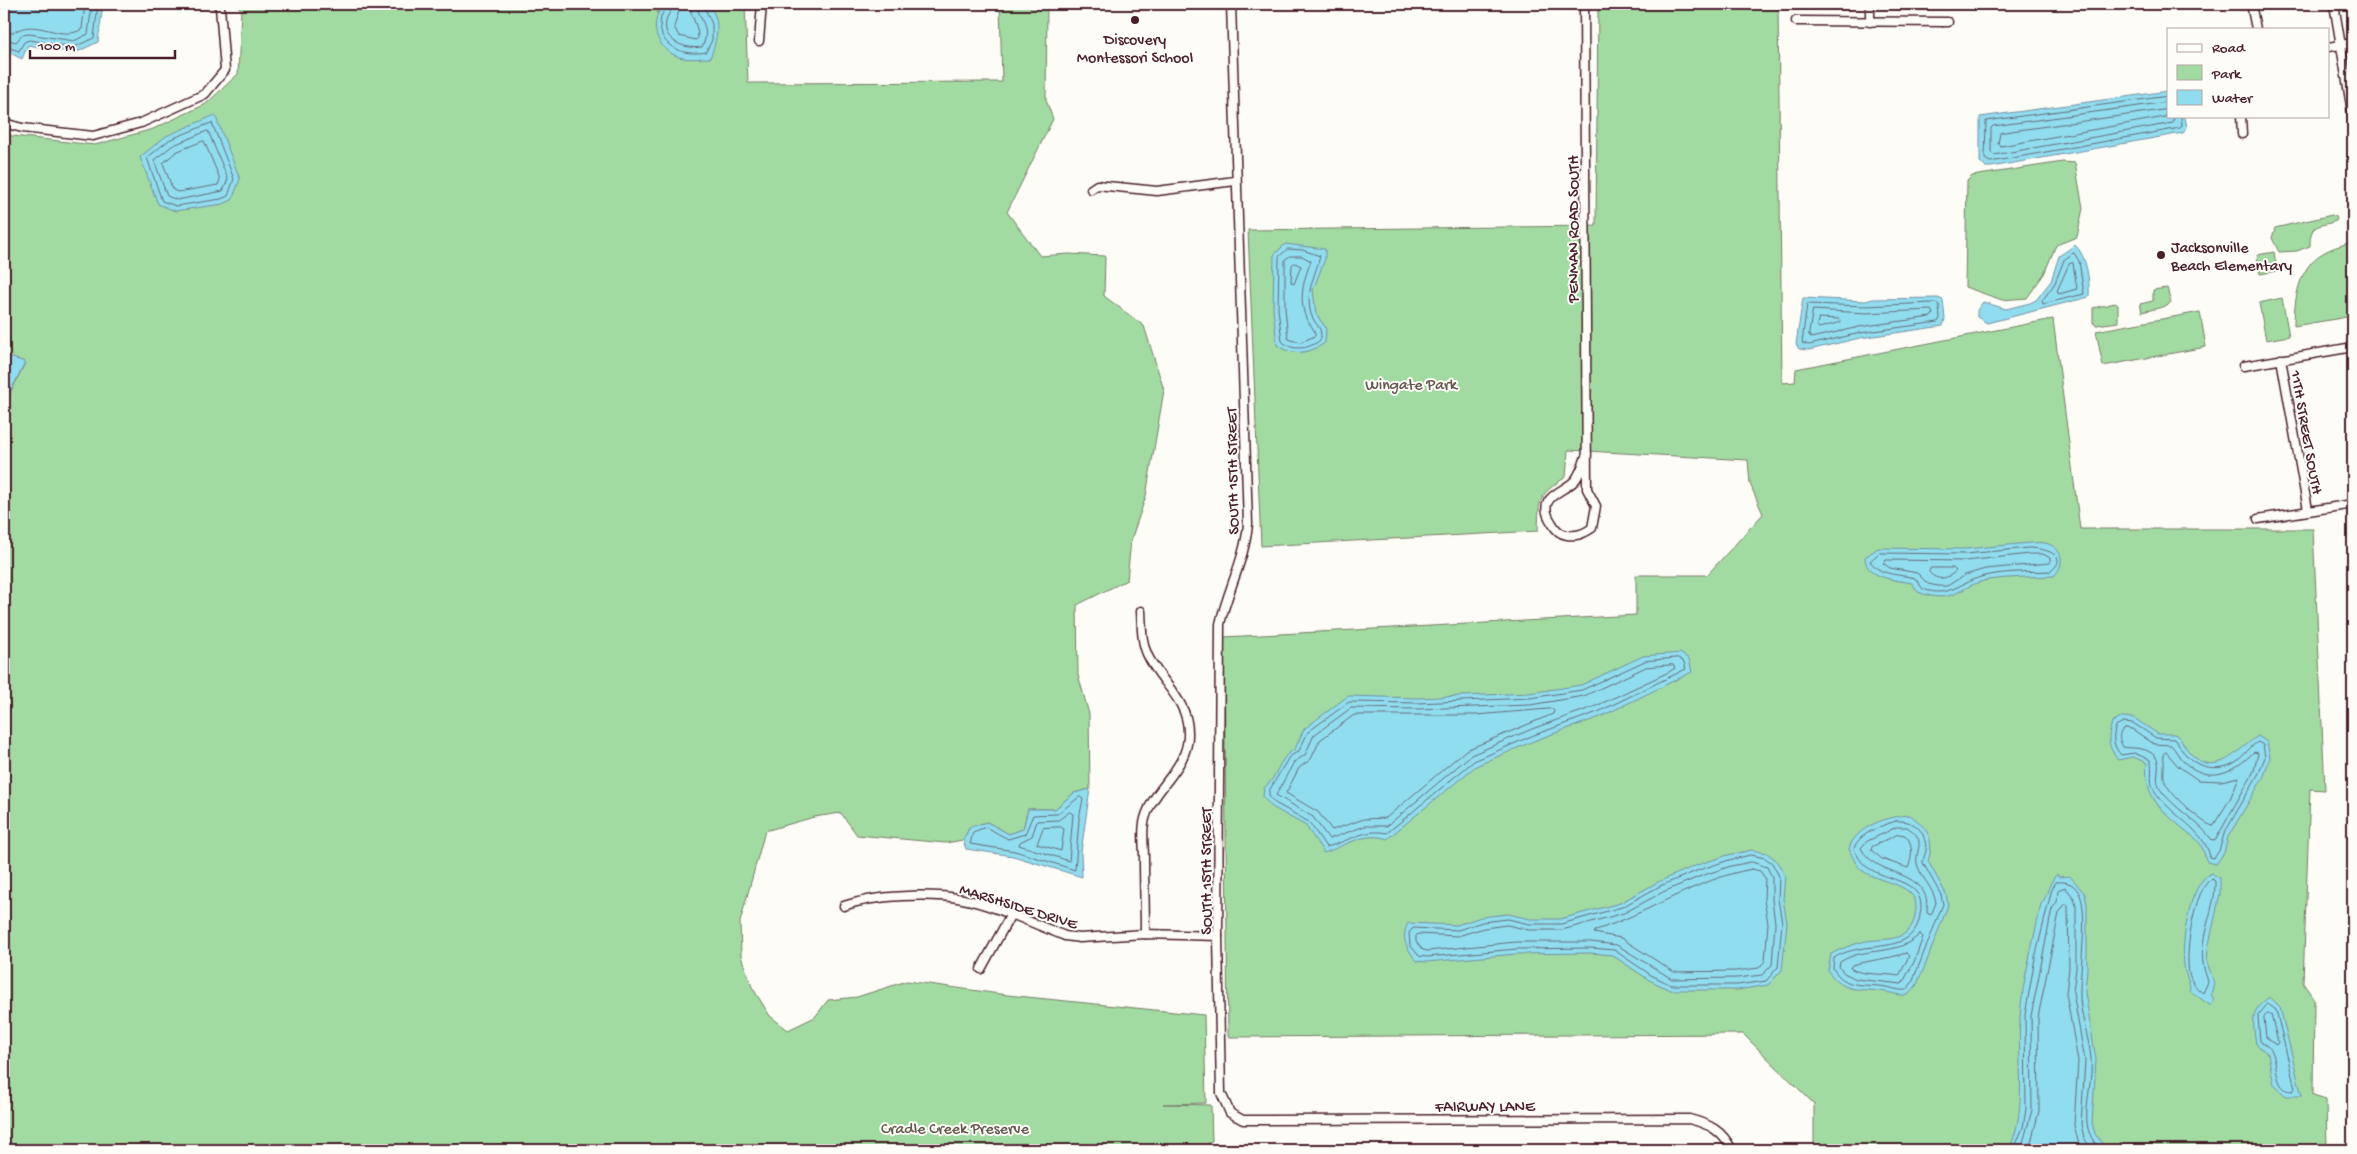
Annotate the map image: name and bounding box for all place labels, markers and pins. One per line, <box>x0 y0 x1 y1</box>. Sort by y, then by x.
marker: Discovery Montessori School <box>1129 14 1141 26</box>
place label: Discovery Montessori School <box>1077 32 1193 69</box>
place label: Jacksonville Beach Elementary <box>2170 240 2292 277</box>
marker: Jacksonville Beach Elementary <box>2155 249 2167 261</box>

